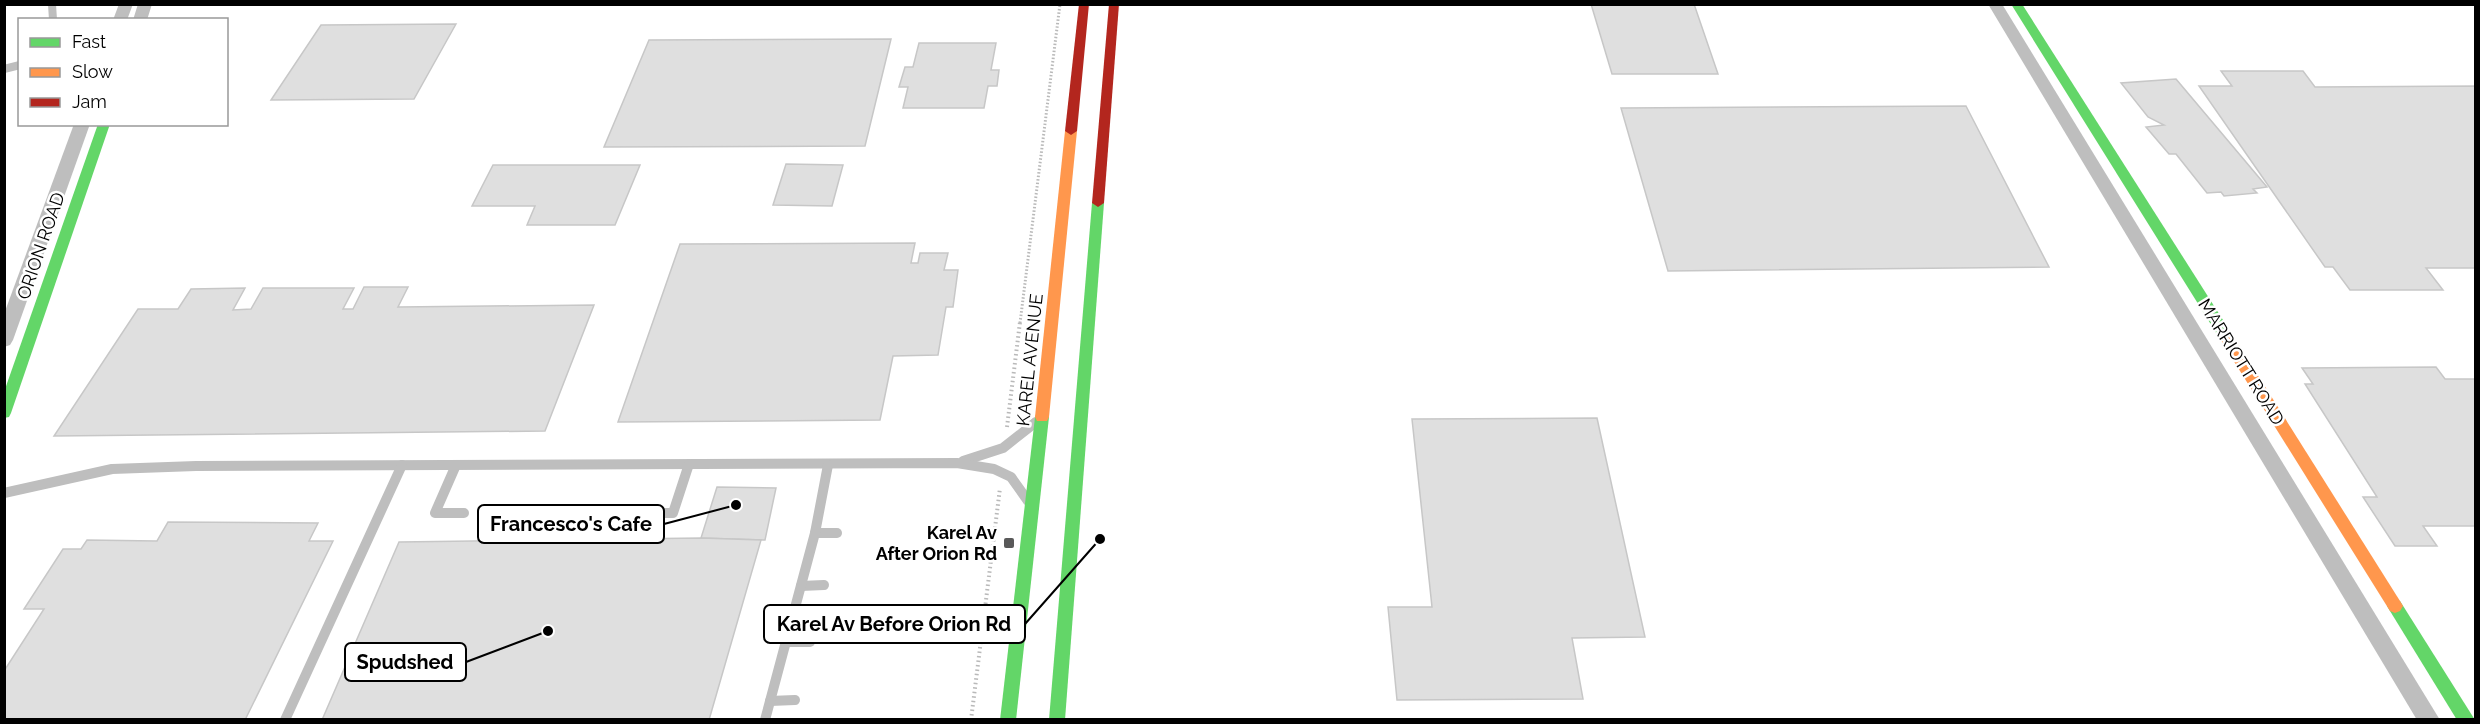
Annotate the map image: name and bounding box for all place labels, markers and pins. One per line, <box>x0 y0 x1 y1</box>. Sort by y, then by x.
callout: Francesco's Cafe <box>478 505 664 543</box>
place label: Karel Av After Orion Rd <box>876 522 997 564</box>
marker: Karel Av After Orion Rd <box>1002 536 1016 550</box>
callout: Karel Av Before Orion Rd <box>764 605 1025 643</box>
callout: Spudshed <box>345 643 466 681</box>

